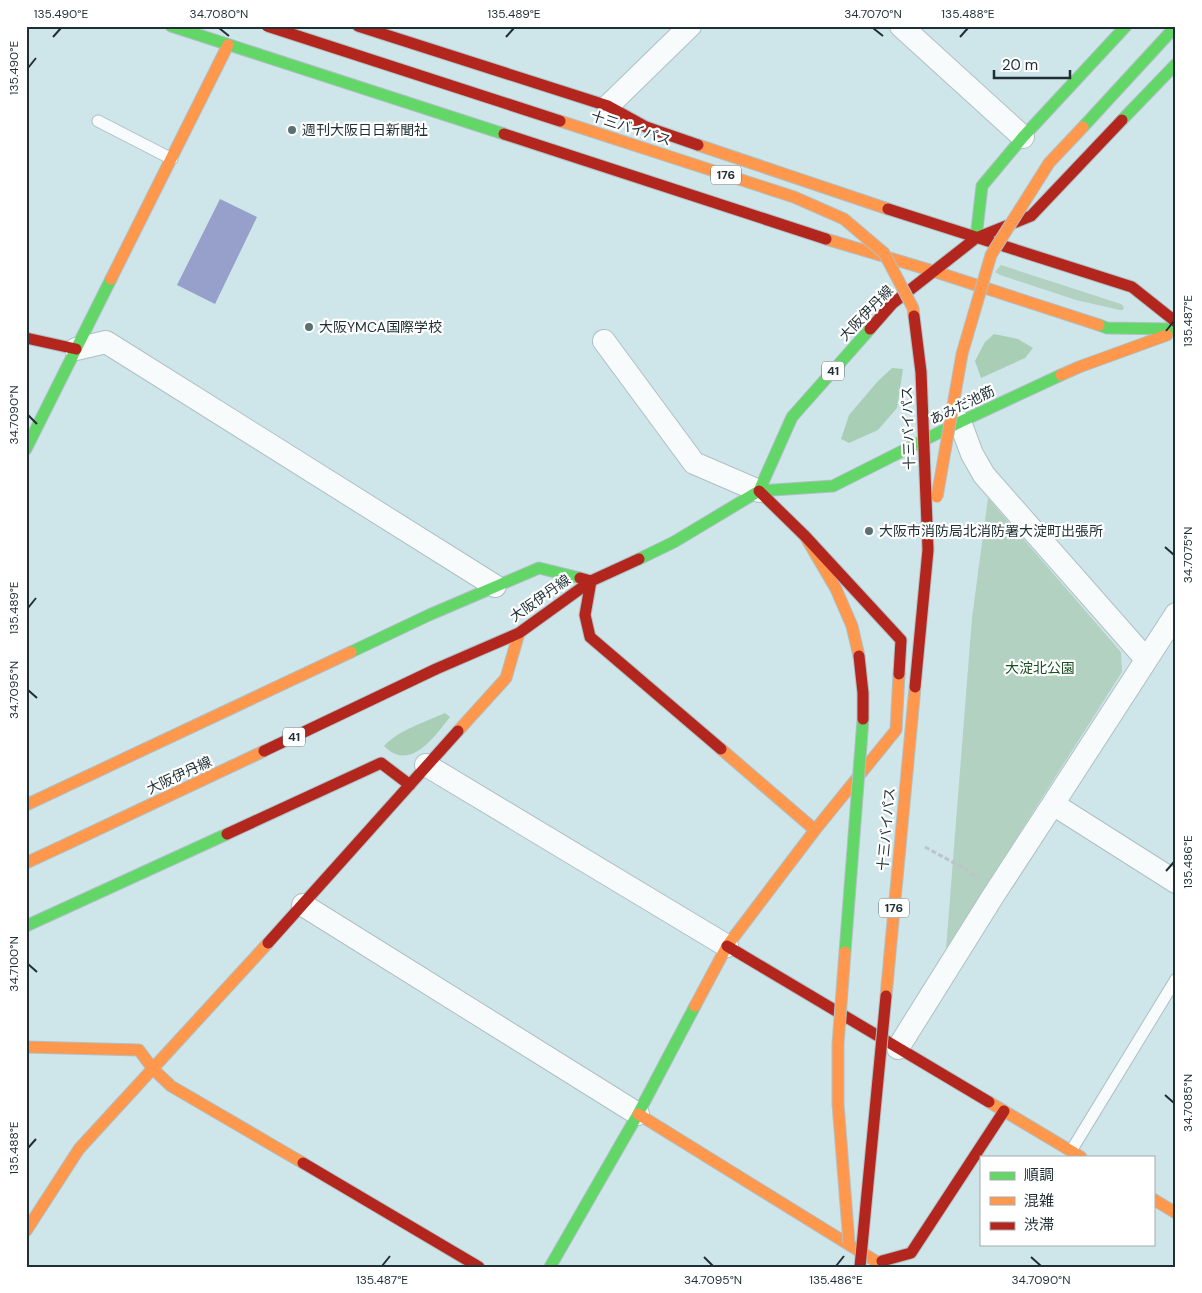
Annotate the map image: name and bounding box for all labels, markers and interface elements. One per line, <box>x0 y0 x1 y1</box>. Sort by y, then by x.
text: 135.490°E <box>34 6 88 22</box>
text: 34.7080°N <box>190 6 248 22</box>
text: 135.489°E <box>487 6 541 22</box>
text: 34.7070°N <box>844 6 902 22</box>
text: 135.488°E <box>941 6 995 22</box>
text: 135.490°E <box>6 41 22 95</box>
scale bar <box>994 48 1071 80</box>
text: 20 m <box>1002 55 1038 75</box>
street label: 十三バイパス <box>588 107 674 149</box>
place label: 週刊大阪日日新聞社 <box>302 121 428 139</box>
marker: 週刊大阪日日新聞社 <box>286 124 298 136</box>
road number: 176 <box>711 166 741 184</box>
street label: 大阪伊丹線 <box>835 282 897 344</box>
text: 135.487°E <box>1180 295 1196 347</box>
place label: 大阪YMCA国際学校 <box>319 318 442 336</box>
marker: 大阪YMCA国際学校 <box>303 321 315 333</box>
road number: 41 <box>822 362 844 381</box>
street label: あみだ池筋 <box>927 382 997 428</box>
text: 34.7090°N <box>6 386 22 445</box>
street label: 十三バイパス <box>898 386 918 470</box>
place label: 大阪市消防局北消防署大淀町出張所 <box>879 522 1103 540</box>
marker: 大阪市消防局北消防署大淀町出張所 <box>863 525 875 537</box>
text: 34.7075°N <box>1180 527 1196 583</box>
street label: 大阪伊丹線 <box>506 571 574 625</box>
text: 135.489°E <box>6 581 22 635</box>
park label: 大淀北公園 <box>1005 659 1075 677</box>
text: 34.7095°N <box>6 661 22 719</box>
road number: 41 <box>283 728 305 746</box>
street label: 大阪伊丹線 <box>143 752 215 798</box>
street label: 十三バイパス <box>873 787 899 871</box>
text: 135.486°E <box>1180 835 1196 889</box>
road number: 176 <box>879 898 909 918</box>
text: 34.7100°N <box>6 936 22 992</box>
text: 34.7085°N <box>1180 1074 1196 1132</box>
text: 135.488°E <box>6 1121 22 1175</box>
legend <box>980 1156 1154 1246</box>
text: 順調 <box>1024 1165 1054 1185</box>
text: 混雑 <box>1024 1191 1054 1211</box>
text: 渋滞 <box>1024 1215 1054 1235</box>
text: 135.487°E <box>356 1272 408 1288</box>
text: 34.7095°N <box>684 1272 742 1288</box>
text: 135.486°E <box>809 1272 863 1288</box>
text: 34.7090°N <box>1012 1272 1071 1288</box>

